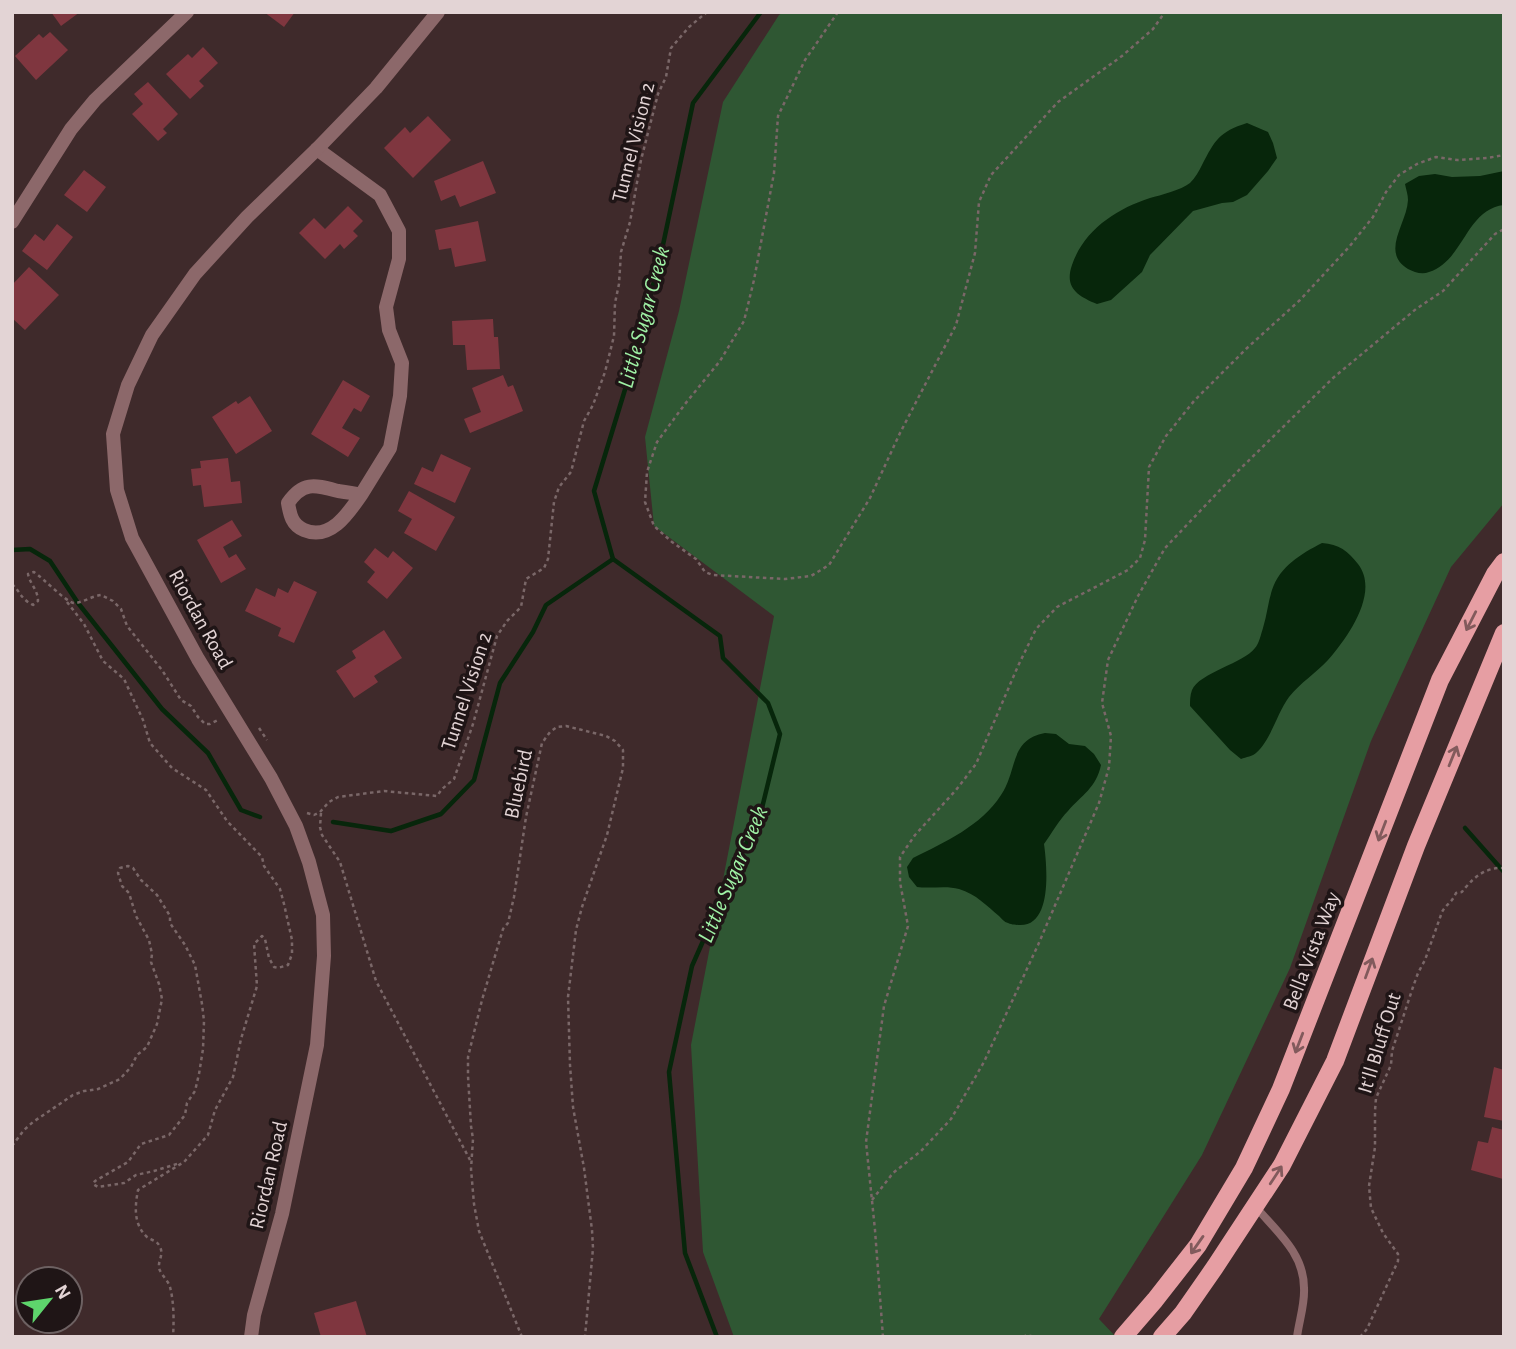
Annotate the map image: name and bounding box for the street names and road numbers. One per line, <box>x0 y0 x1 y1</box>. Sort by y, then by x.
street label: Tunnel Vision 2 <box>608 80 659 204</box>
street label: Riordan Road <box>165 566 236 673</box>
street label: Tunnel Vision 2 <box>438 630 495 753</box>
street label: Bluebird <box>501 747 536 821</box>
street label: Bella Vista Way <box>1279 889 1344 1013</box>
street label: It'll Bluff Out <box>1354 990 1405 1096</box>
street label: Riordan Road <box>246 1119 291 1231</box>

